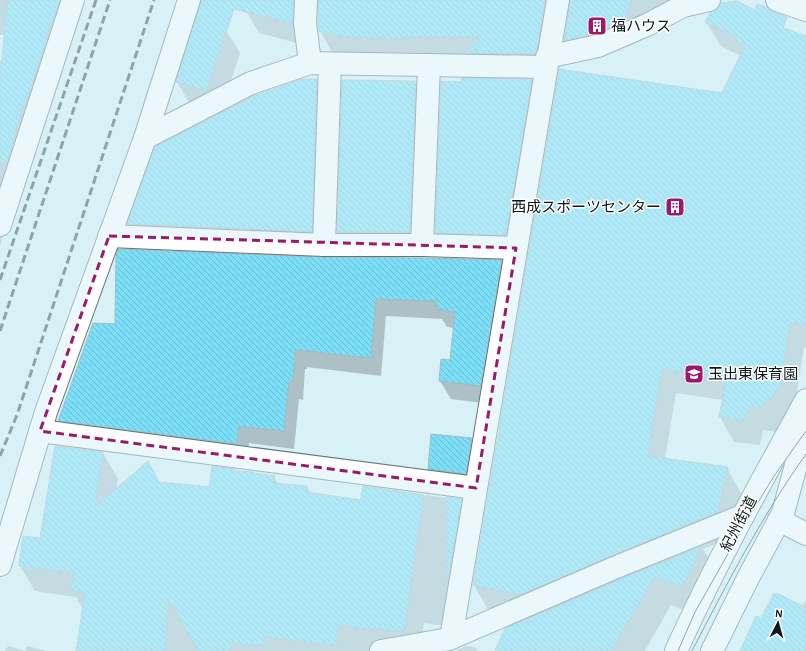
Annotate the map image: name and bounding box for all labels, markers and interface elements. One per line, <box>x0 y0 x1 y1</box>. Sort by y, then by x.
building icon: 福ハウス <box>586 15 608 37</box>
place label: 福ハウス <box>611 18 671 34</box>
building icon: 西成スポーツセンター <box>664 196 686 218</box>
place label: 西成スポーツセンター <box>511 199 661 215</box>
school or university icon: 玉出東保育園 <box>683 363 705 385</box>
place label: 玉出東保育園 <box>708 366 798 382</box>
street label: 紀州街道 <box>717 493 760 554</box>
north arrow <box>758 603 798 643</box>
text: N <box>775 608 783 619</box>

